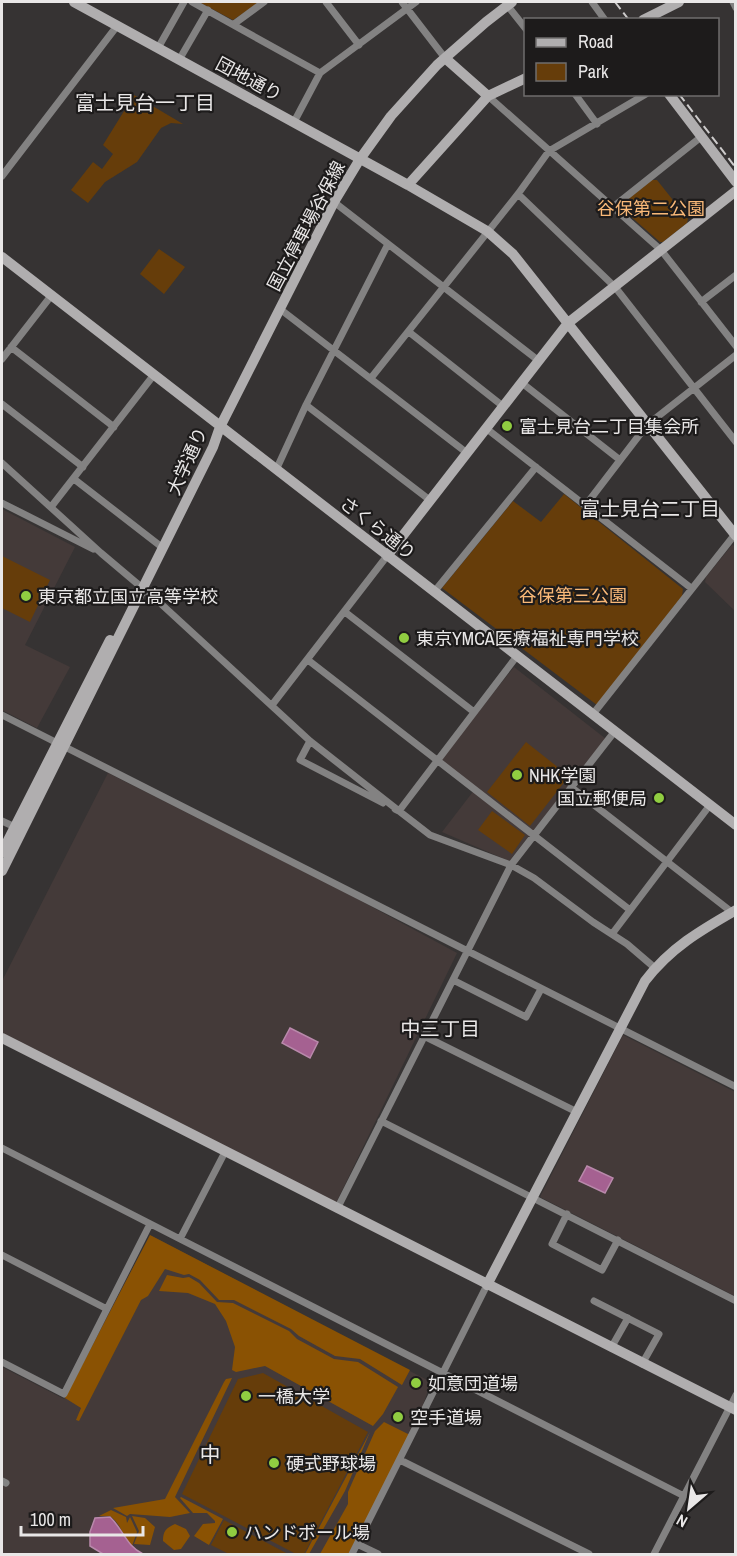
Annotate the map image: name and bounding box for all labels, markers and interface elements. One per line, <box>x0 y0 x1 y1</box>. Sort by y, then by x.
legend <box>524 18 719 96</box>
text: Road <box>578 29 613 54</box>
street label: 団地通り <box>211 51 287 107</box>
text: Park <box>578 59 609 84</box>
district label: 富士見台一丁目 <box>75 89 215 116</box>
street label: 国立停車場谷保線 <box>261 157 351 295</box>
park label: 谷保第二公園 <box>597 196 705 221</box>
place label: 富士見台二丁目集会所 <box>519 414 699 439</box>
marker: 富士見台二丁目集会所 <box>500 419 514 433</box>
street label: 大学通り <box>161 423 213 499</box>
street label: さくら通り <box>335 490 421 566</box>
district label: 富士見台二丁目 <box>580 495 720 522</box>
park label: 谷保第三公園 <box>519 583 627 608</box>
place label: 東京都立国立高等学校 <box>38 584 218 609</box>
marker: 東京都立国立高等学校 <box>19 589 33 603</box>
place label: 東京YMCA医療福祉専門学校 <box>416 626 639 651</box>
marker: 東京YMCA医療福祉専門学校 <box>397 631 411 645</box>
place label: NHK学園 <box>529 763 596 788</box>
marker: NHK学園 <box>510 768 524 782</box>
place label: 国立郵便局 <box>557 786 647 811</box>
marker: 国立郵便局 <box>652 791 666 805</box>
district label: 中三丁目 <box>400 1015 480 1042</box>
place label: 如意団道場 <box>428 1371 518 1396</box>
marker: 如意団道場 <box>409 1376 423 1390</box>
place label: 一橋大学 <box>258 1384 330 1409</box>
marker: 一橋大学 <box>239 1389 253 1403</box>
place label: 空手道場 <box>410 1405 482 1430</box>
marker: 空手道場 <box>391 1410 405 1424</box>
district label: 中 <box>200 1440 221 1469</box>
place label: 硬式野球場 <box>286 1451 376 1476</box>
marker: 硬式野球場 <box>267 1456 281 1470</box>
north arrow <box>659 1478 719 1538</box>
scale bar <box>21 1499 142 1537</box>
text: 100 m <box>30 1507 71 1532</box>
text: N <box>672 1509 691 1533</box>
place label: ハンドボール場 <box>244 1520 370 1545</box>
marker: ハンドボール場 <box>225 1525 239 1539</box>

